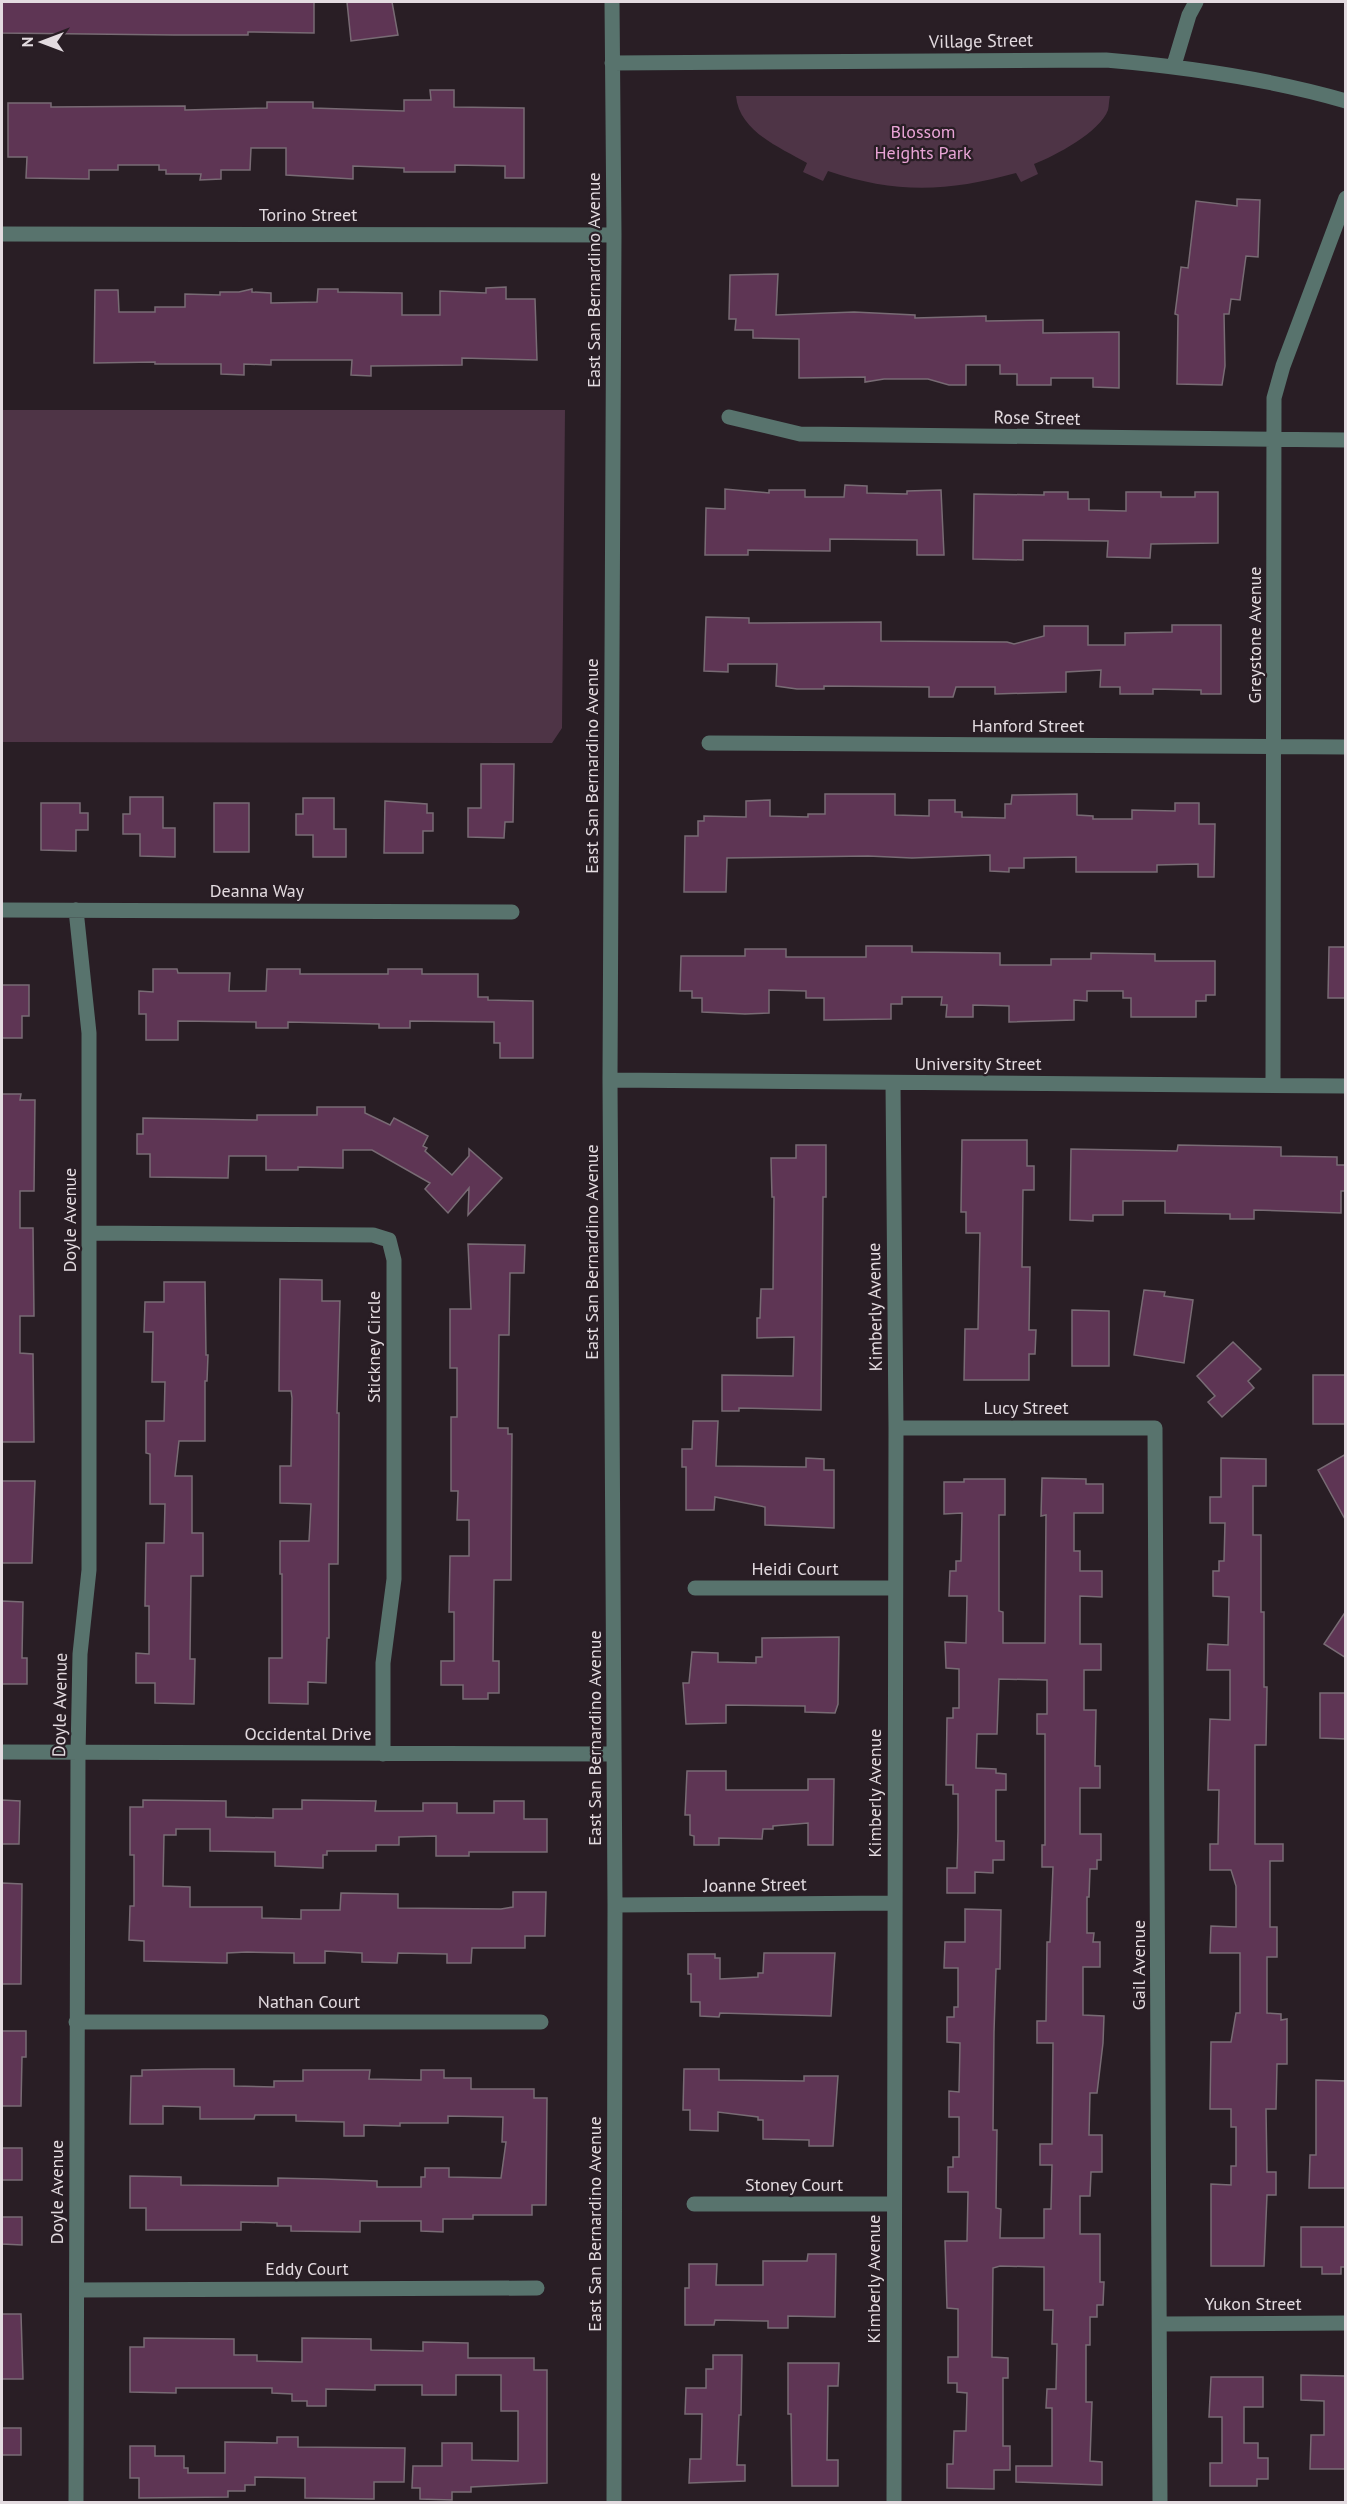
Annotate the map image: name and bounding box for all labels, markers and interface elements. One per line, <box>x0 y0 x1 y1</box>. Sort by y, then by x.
north arrow <box>12 12 72 72</box>
street label: Village Street <box>928 28 1033 53</box>
text: N <box>17 37 37 47</box>
park label: Blossom Heights Park <box>874 120 972 164</box>
street label: East San Bernardino Avenue <box>582 172 605 388</box>
street label: Torino Street <box>259 203 357 226</box>
street label: Rose Street <box>993 405 1081 430</box>
street label: Greystone Avenue <box>1243 567 1266 703</box>
street label: East San Bernardino Avenue <box>580 658 603 874</box>
street label: Hanford Street <box>972 714 1084 737</box>
street label: Deanna Way <box>210 879 305 902</box>
street label: University Street <box>914 1052 1042 1075</box>
street label: East San Bernardino Avenue <box>580 1144 603 1360</box>
street label: Doyle Avenue <box>58 1168 81 1272</box>
street label: Kimberly Avenue <box>862 1242 887 1372</box>
street label: Stickney Circle <box>362 1291 385 1403</box>
street label: Lucy Street <box>983 1396 1069 1419</box>
street label: Heidi Court <box>751 1557 839 1580</box>
street label: East San Bernardino Avenue <box>583 1630 606 1846</box>
street label: Doyle Avenue <box>47 1653 72 1757</box>
street label: Occidental Drive <box>244 1722 372 1745</box>
street label: Kimberly Avenue <box>863 1729 886 1857</box>
street label: Joanne Street <box>702 1872 807 1897</box>
street label: Gail Avenue <box>1127 1920 1150 2010</box>
street label: Nathan Court <box>258 1990 360 2013</box>
street label: East San Bernardino Avenue <box>583 2116 606 2332</box>
street label: Doyle Avenue <box>45 2140 68 2244</box>
street label: Stoney Court <box>745 2173 843 2196</box>
street label: Kimberly Avenue <box>862 2215 885 2343</box>
street label: Eddy Court <box>265 2257 349 2280</box>
street label: Yukon Street <box>1204 2292 1302 2315</box>

